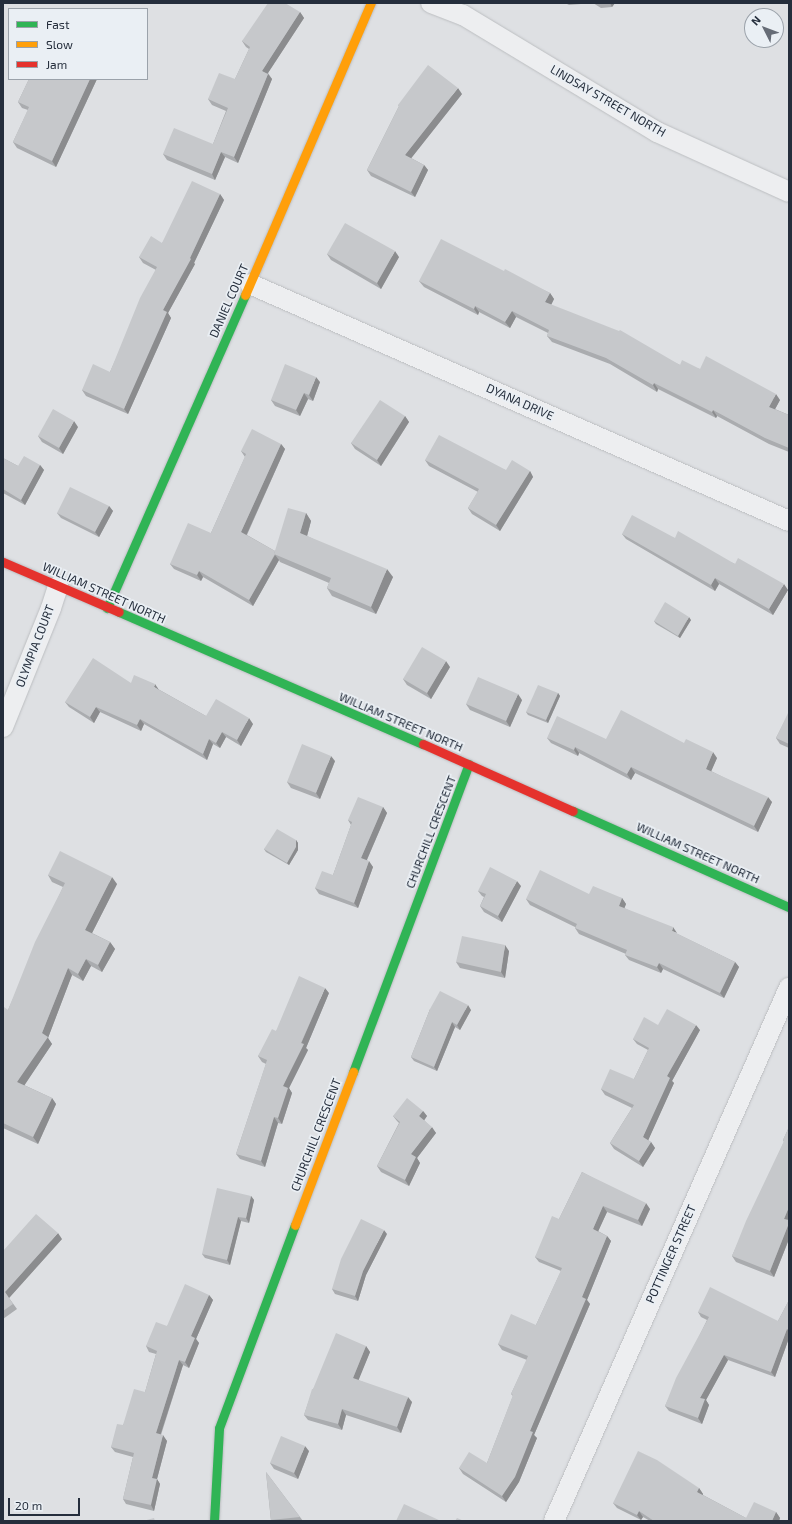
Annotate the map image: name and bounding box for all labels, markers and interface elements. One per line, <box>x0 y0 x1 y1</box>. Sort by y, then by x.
legend <box>8 8 148 80</box>
north arrow <box>744 8 784 48</box>
text: N <box>748 13 763 28</box>
text: Fast <box>46 17 69 31</box>
text: Slow <box>46 37 73 51</box>
text: Jam <box>46 57 67 71</box>
street label: LINDSAY STREET NORTH <box>547 62 669 140</box>
street label: DANIEL COURT <box>206 262 252 340</box>
street label: DYANA DRIVE <box>484 381 556 423</box>
street label: WILLIAM STREET NORTH <box>40 559 168 627</box>
street label: OLYMPIA COURT <box>13 602 57 690</box>
street label: WILLIAM STREET NORTH <box>337 689 465 755</box>
street label: CHURCHILL CRESCENT <box>403 773 459 891</box>
street label: WILLIAM STREET NORTH <box>634 819 762 887</box>
street label: CHURCHILL CRESCENT <box>288 1076 344 1194</box>
street label: POTTINGER STREET <box>643 1202 699 1306</box>
scale bar <box>10 1490 82 1516</box>
text: 20 m <box>15 1498 42 1512</box>

